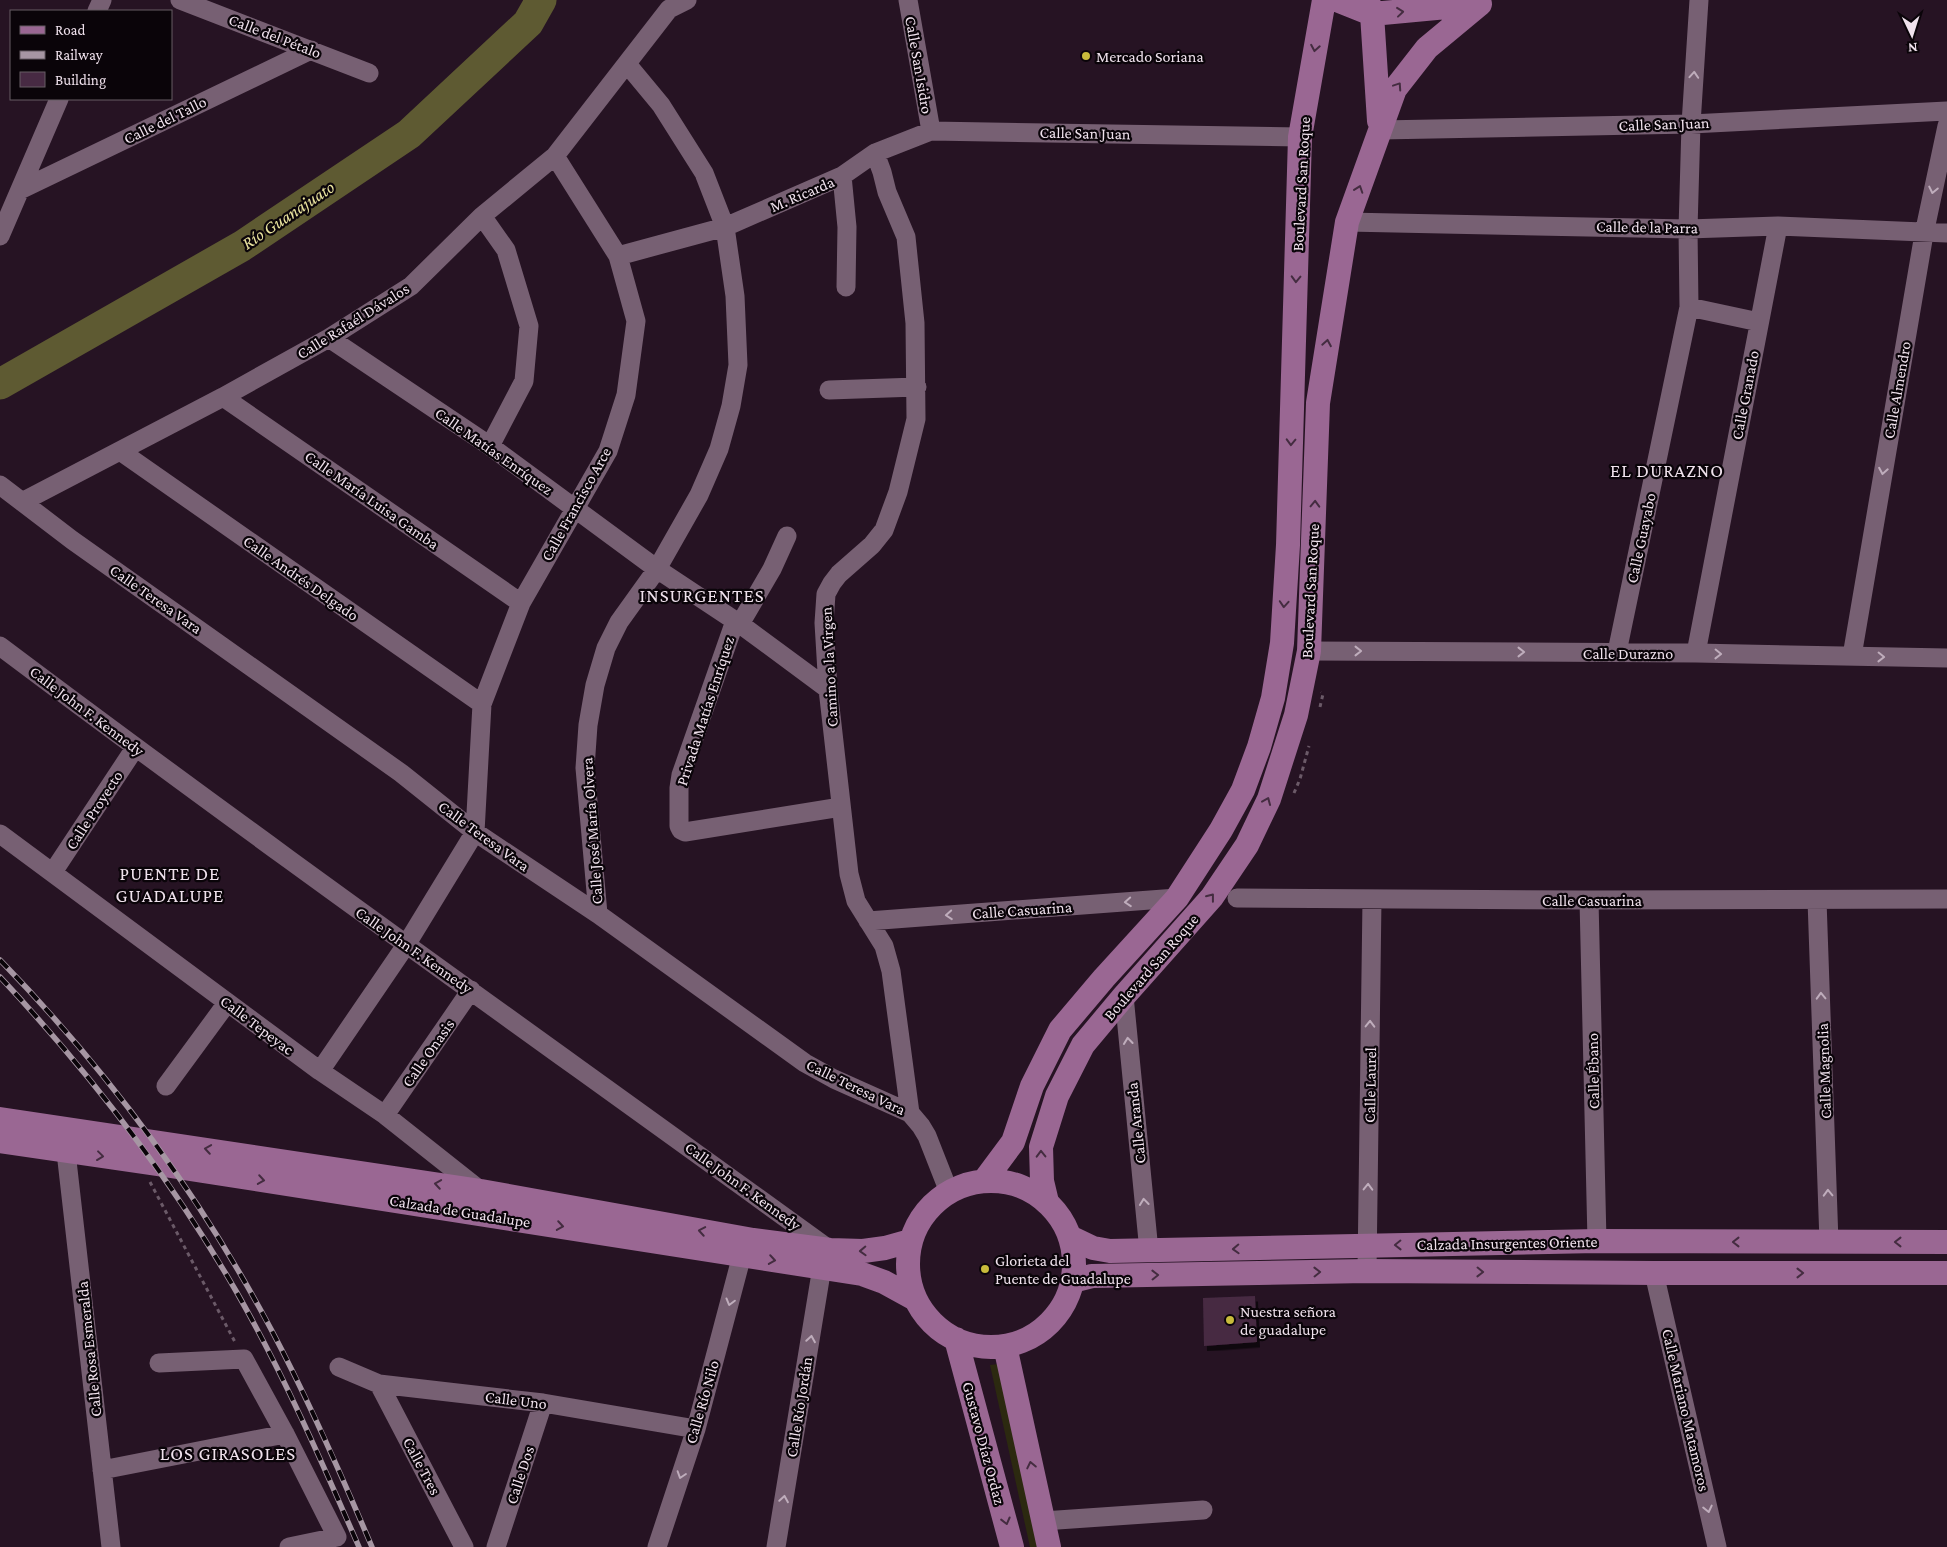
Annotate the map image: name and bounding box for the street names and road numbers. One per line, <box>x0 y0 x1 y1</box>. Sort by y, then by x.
street label: Calle del Pétalo <box>227 11 324 61</box>
street label: Calle San Isidro <box>902 15 936 115</box>
street label: Calle del Tallo <box>121 93 209 147</box>
street label: Calle San Juan <box>1618 114 1710 135</box>
street label: Boulevard San Roque <box>1289 116 1314 252</box>
street label: Calle San Juan <box>1039 124 1131 143</box>
street label: M. Ricarda <box>767 173 837 215</box>
street label: Calle de la Parra <box>1596 218 1699 236</box>
street label: Calle Rafaél Dávalos <box>294 280 412 362</box>
street label: Calle Almendro <box>1880 340 1914 440</box>
street label: Calle Granado <box>1728 349 1762 441</box>
street label: Calle Matías Enríquez <box>431 404 556 499</box>
street label: Calle Francisco Arce <box>538 444 614 564</box>
street label: Calle María Luisa Gamba <box>302 447 443 553</box>
street label: Calle Guayabo <box>1623 491 1660 585</box>
street label: Boulevard San Roque <box>1298 523 1323 659</box>
street label: Calle Andrés Delgado <box>240 532 362 625</box>
street label: Calle Teresa Vara <box>107 561 206 637</box>
street label: Camino a la Virgen <box>817 606 842 727</box>
street label: Privada Matías Enríquez <box>673 634 738 788</box>
street label: Calle Durazno <box>1583 645 1673 662</box>
street label: Calle John F. Kennedy <box>26 663 148 761</box>
street label: Calle José María Olvera <box>578 756 607 905</box>
street label: Calle Proyecto <box>62 767 127 853</box>
street label: Calle Teresa Vara <box>435 797 533 875</box>
street label: Calle Casuarina <box>1542 892 1643 909</box>
street label: Calle Casuarina <box>972 898 1073 922</box>
street label: Calle John F. Kennedy <box>352 903 476 998</box>
street label: Boulevard San Roque <box>1100 911 1202 1024</box>
street label: Calle Tepeyac <box>217 992 297 1059</box>
street label: Calle Onasis <box>398 1016 458 1090</box>
street label: Calle Magnolia <box>1814 1022 1835 1119</box>
street label: Calle Ébano <box>1584 1033 1602 1109</box>
street label: Calle Laurel <box>1361 1047 1379 1123</box>
street label: Calle Teresa Vara <box>804 1056 909 1119</box>
street label: Calle Aranda <box>1123 1081 1149 1164</box>
street label: Calle John F. Kennedy <box>681 1138 804 1235</box>
street label: Calzada de Guadalupe <box>388 1191 532 1232</box>
street label: Calzada Insurgentes Oriente <box>1416 1233 1598 1254</box>
street label: Calle Rosa Esmeralda <box>73 1280 105 1418</box>
street label: Calle Mariano Matamoros <box>1659 1327 1713 1493</box>
street label: Calle Río Jordán <box>783 1355 816 1459</box>
street label: Calle Río Nilo <box>682 1358 722 1446</box>
street label: Gustavo Díaz Ordaz <box>959 1380 1009 1506</box>
street label: Calle Uno <box>484 1388 548 1412</box>
street label: Calle Tres <box>400 1434 444 1498</box>
street label: Calle Dos <box>503 1444 537 1506</box>

